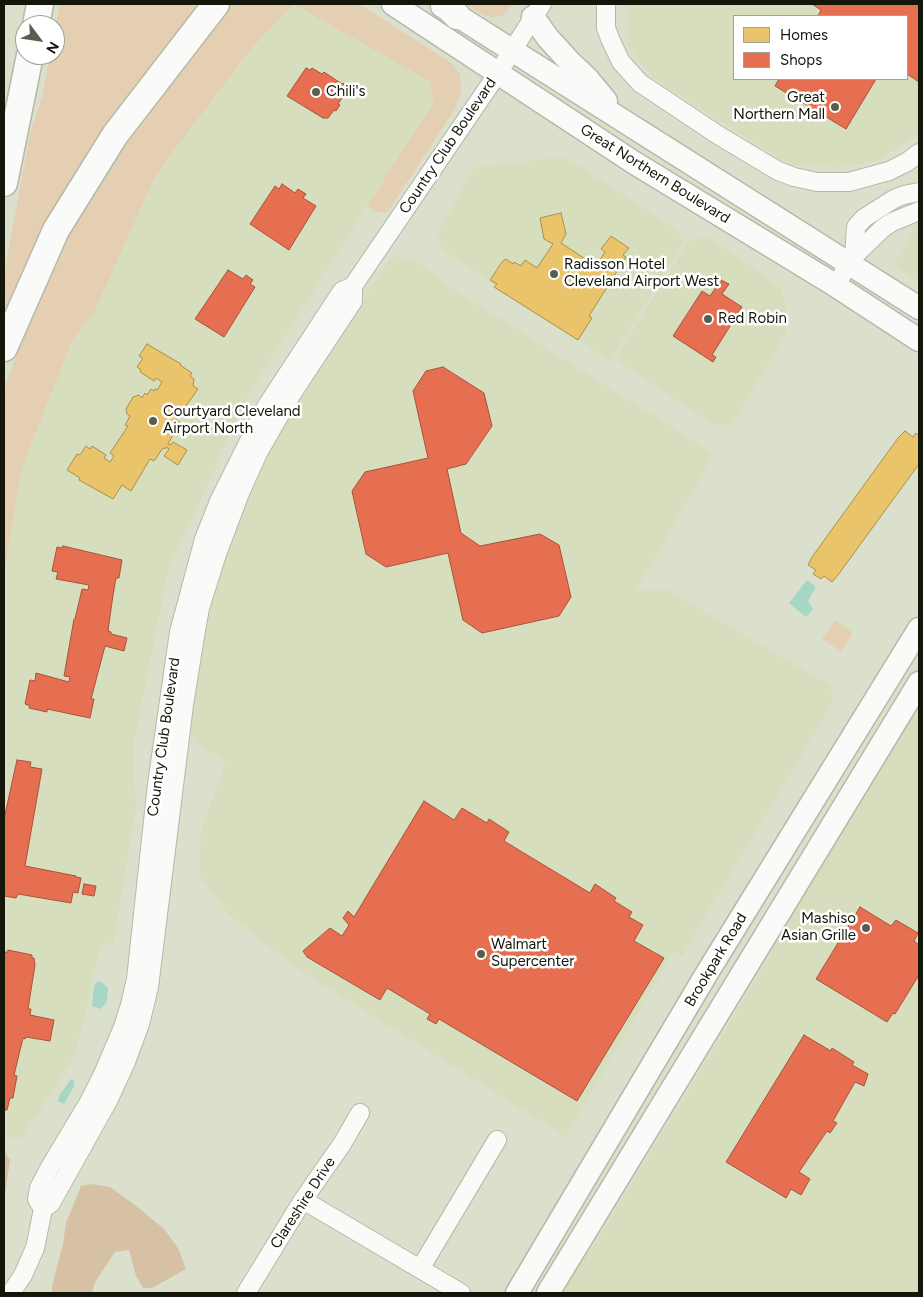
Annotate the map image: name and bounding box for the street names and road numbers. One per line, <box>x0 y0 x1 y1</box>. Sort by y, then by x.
street label: Country Club Boulevard <box>396 75 500 217</box>
street label: Great Northern Boulevard <box>577 121 733 227</box>
street label: Country Club Boulevard <box>144 656 184 818</box>
street label: Brookpark Road <box>681 910 751 1010</box>
street label: Clareshire Drive <box>267 1154 339 1252</box>

